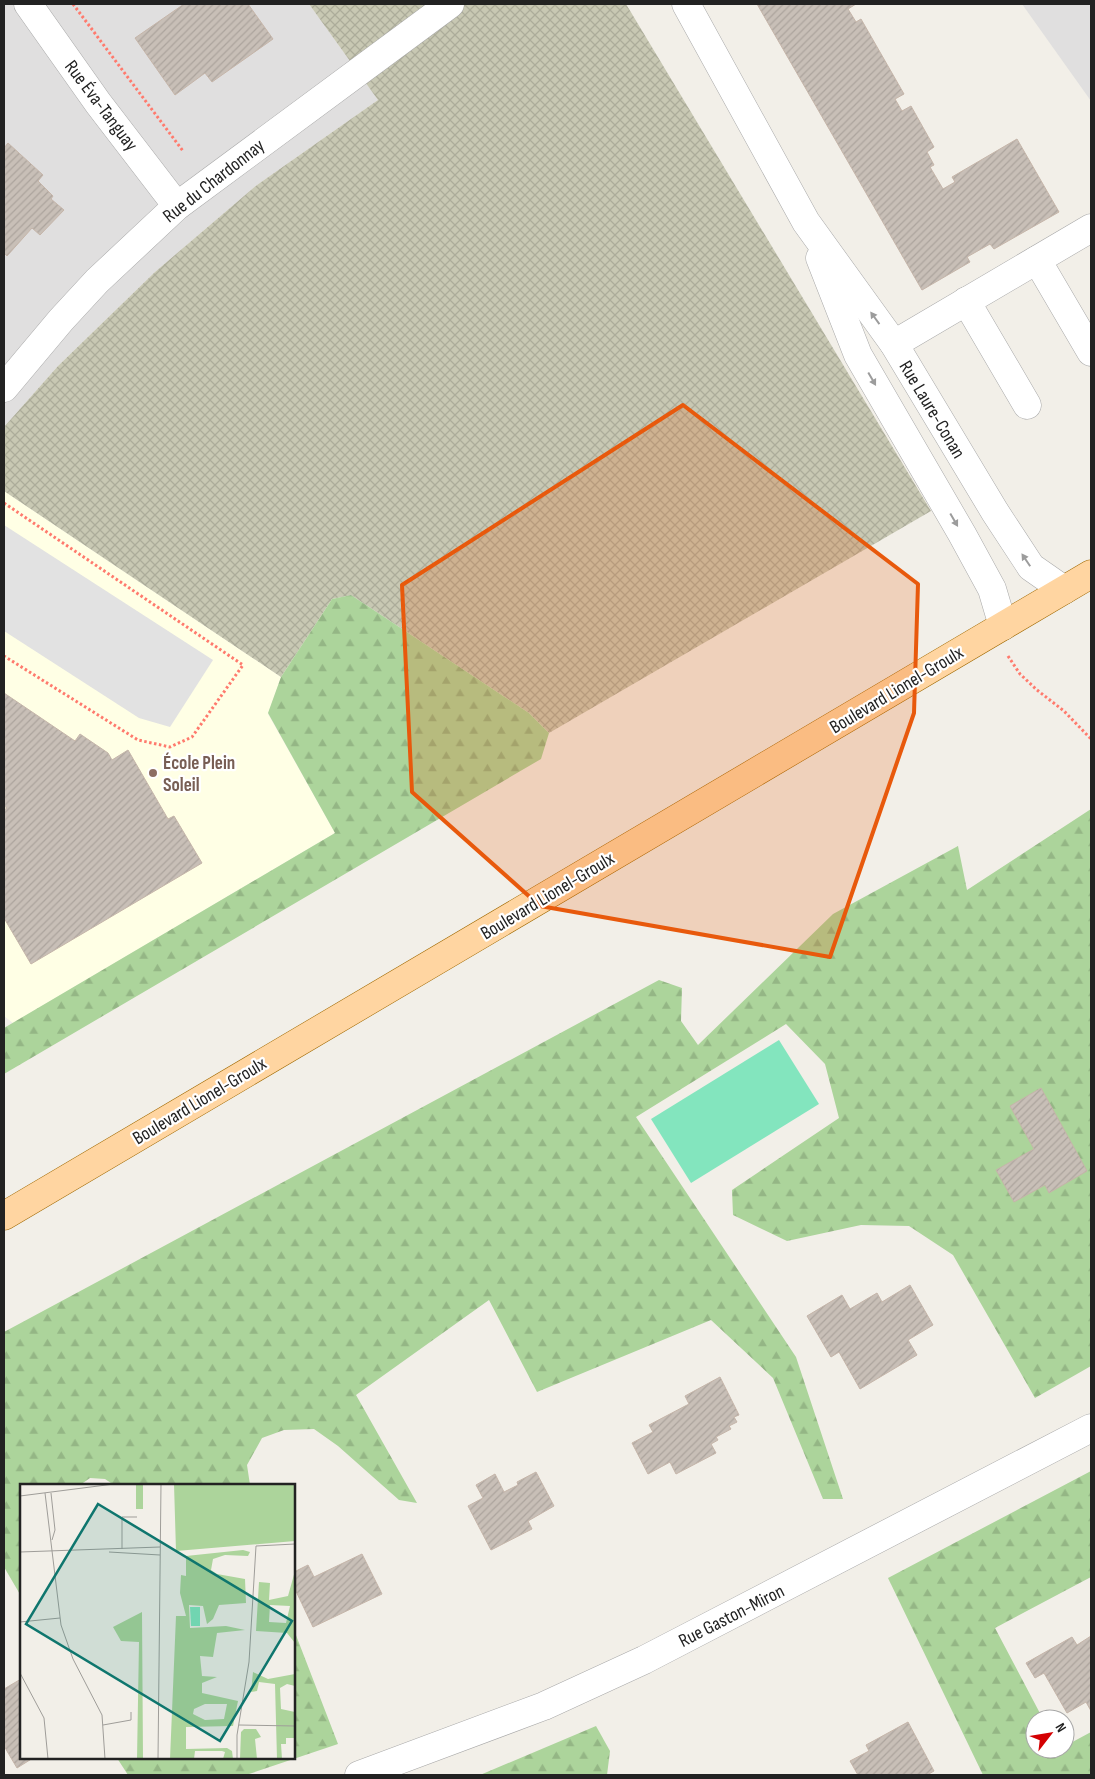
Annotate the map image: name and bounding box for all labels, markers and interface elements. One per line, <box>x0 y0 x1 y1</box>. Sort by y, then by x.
street label: Rue Éva-Tanguay <box>59 56 143 156</box>
street label: Rue du Chardonnay <box>159 134 270 228</box>
one-way arrow <box>870 312 881 325</box>
street label: Rue Laure-Conan <box>894 357 970 463</box>
one-way arrow <box>868 372 876 387</box>
one-way arrow <box>949 513 958 526</box>
one-way arrow <box>1022 553 1031 566</box>
street label: Boulevard Lionel-Groulx <box>826 641 968 739</box>
place label: École Plein Soleil <box>163 752 235 797</box>
marker: École Plein Soleil <box>147 767 159 779</box>
street label: Boulevard Lionel-Groulx <box>477 847 619 945</box>
street label: Boulevard Lionel-Groulx <box>129 1052 271 1150</box>
inset map <box>20 1484 295 1759</box>
street label: Rue Gaston-Miron <box>675 1580 788 1653</box>
north arrow <box>1025 1709 1075 1759</box>
text: N <box>1052 1720 1070 1735</box>

